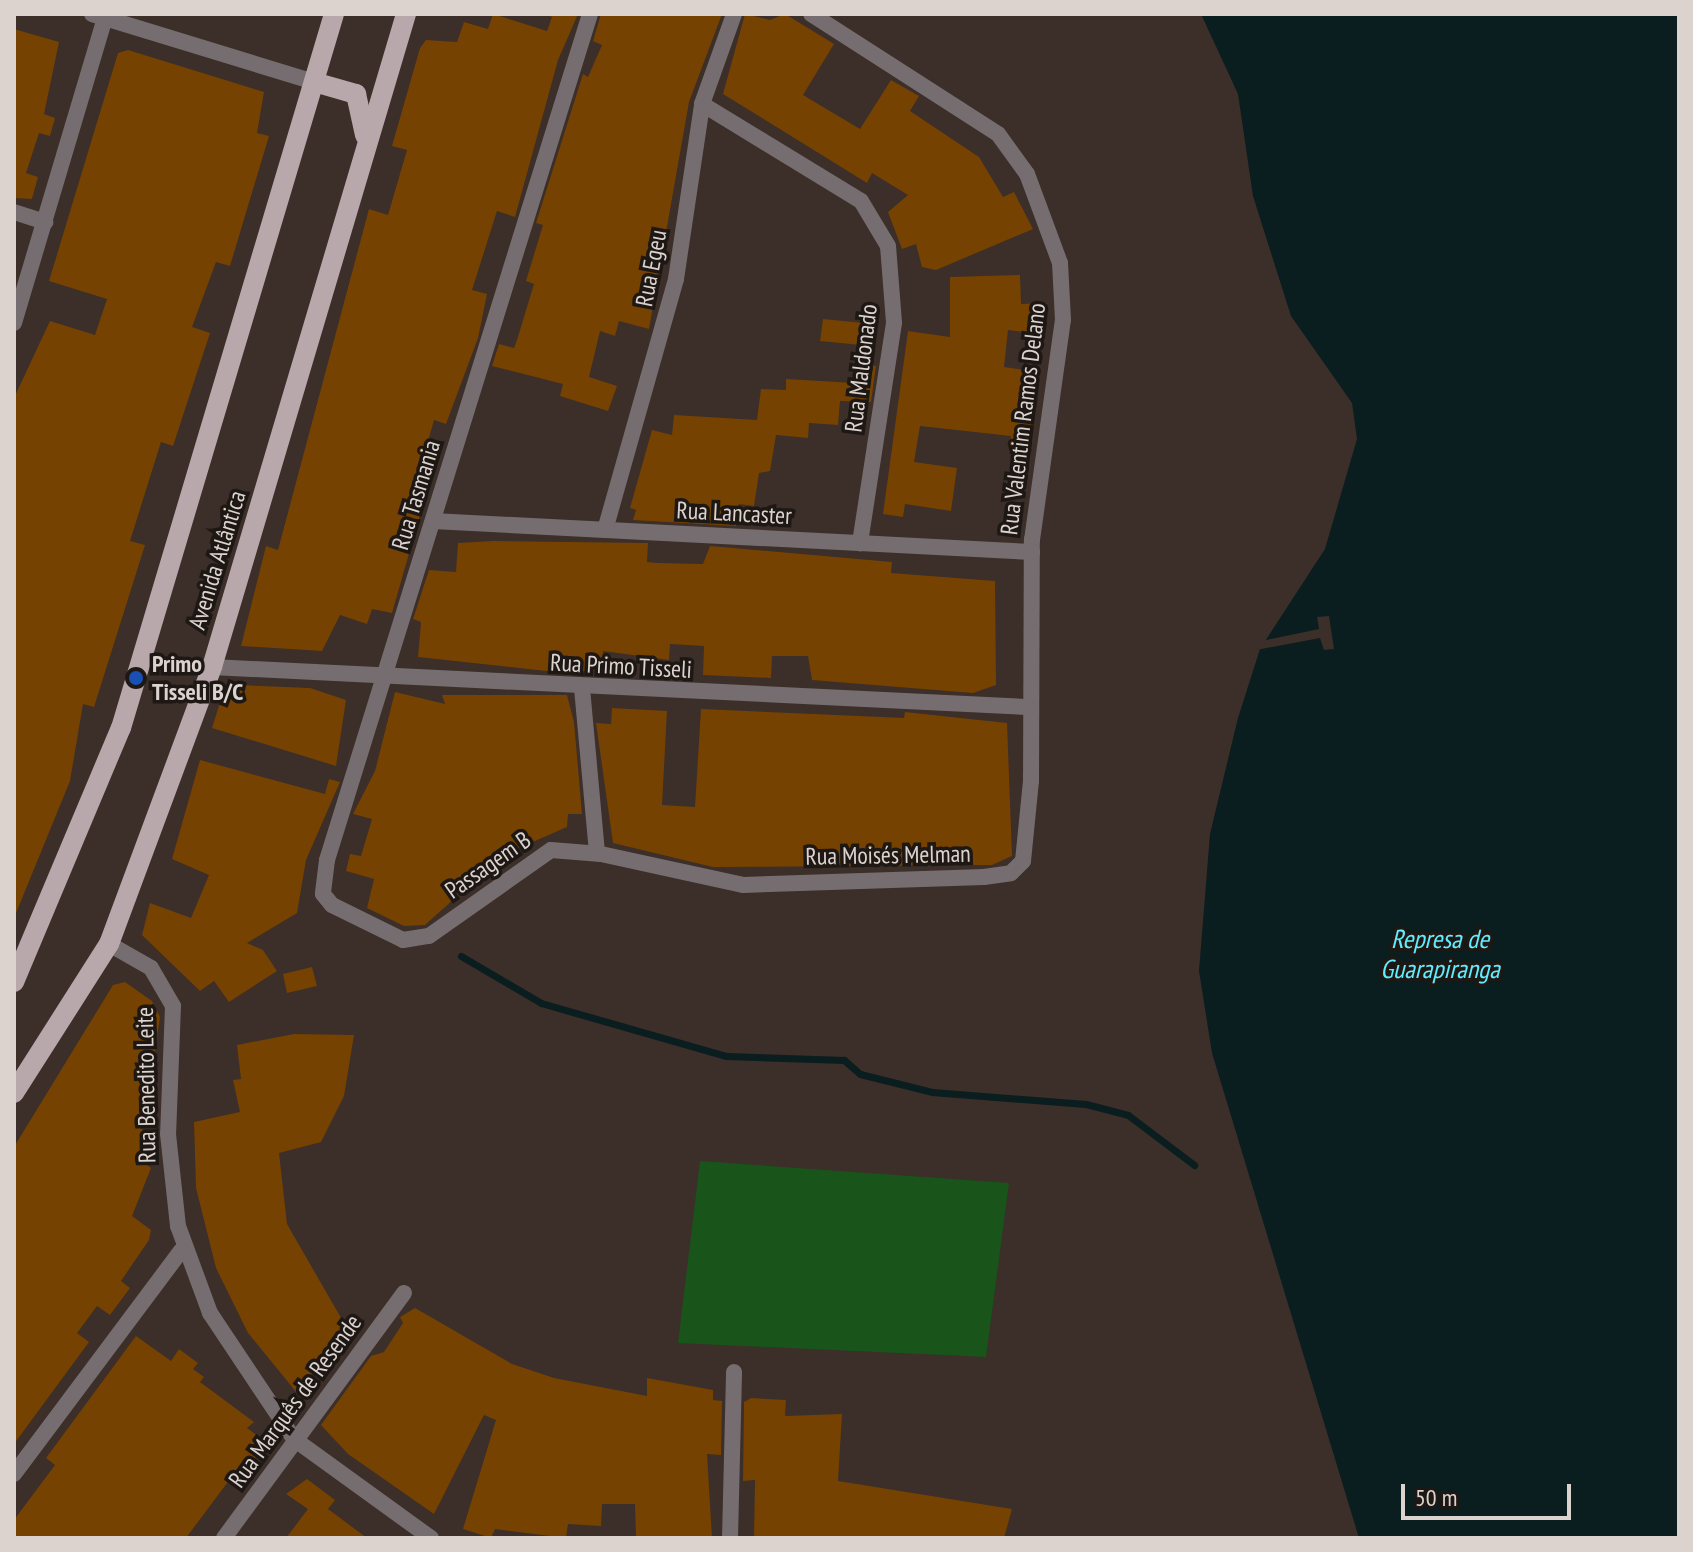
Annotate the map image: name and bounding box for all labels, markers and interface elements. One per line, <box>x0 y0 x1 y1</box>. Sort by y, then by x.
street label: Rua Egeu <box>629 227 673 309</box>
street label: Rua Valentim Ramos Delano <box>994 301 1052 537</box>
street label: Rua Maldonado <box>839 302 883 434</box>
street label: Rua Tasmania <box>386 436 446 554</box>
street label: Avenida Atlântica <box>182 487 252 633</box>
street label: Rua Lancaster <box>676 496 792 530</box>
street label: Rua Primo Tisseli <box>549 648 693 684</box>
place label: Primo Tisseli B/C <box>152 650 243 706</box>
marker: Primo Tisseli B/C <box>127 669 145 687</box>
street label: Passagem B <box>440 825 536 905</box>
street label: Rua Moisés Melman <box>805 839 971 871</box>
water label: Represa de Guarapiranga <box>1380 923 1500 984</box>
street label: Rua Benedito Leite <box>130 1007 162 1163</box>
street label: Rua Marquês de Resende <box>223 1309 367 1493</box>
scale bar <box>1405 1468 1575 1518</box>
text: 50 m <box>1415 1482 1457 1513</box>

